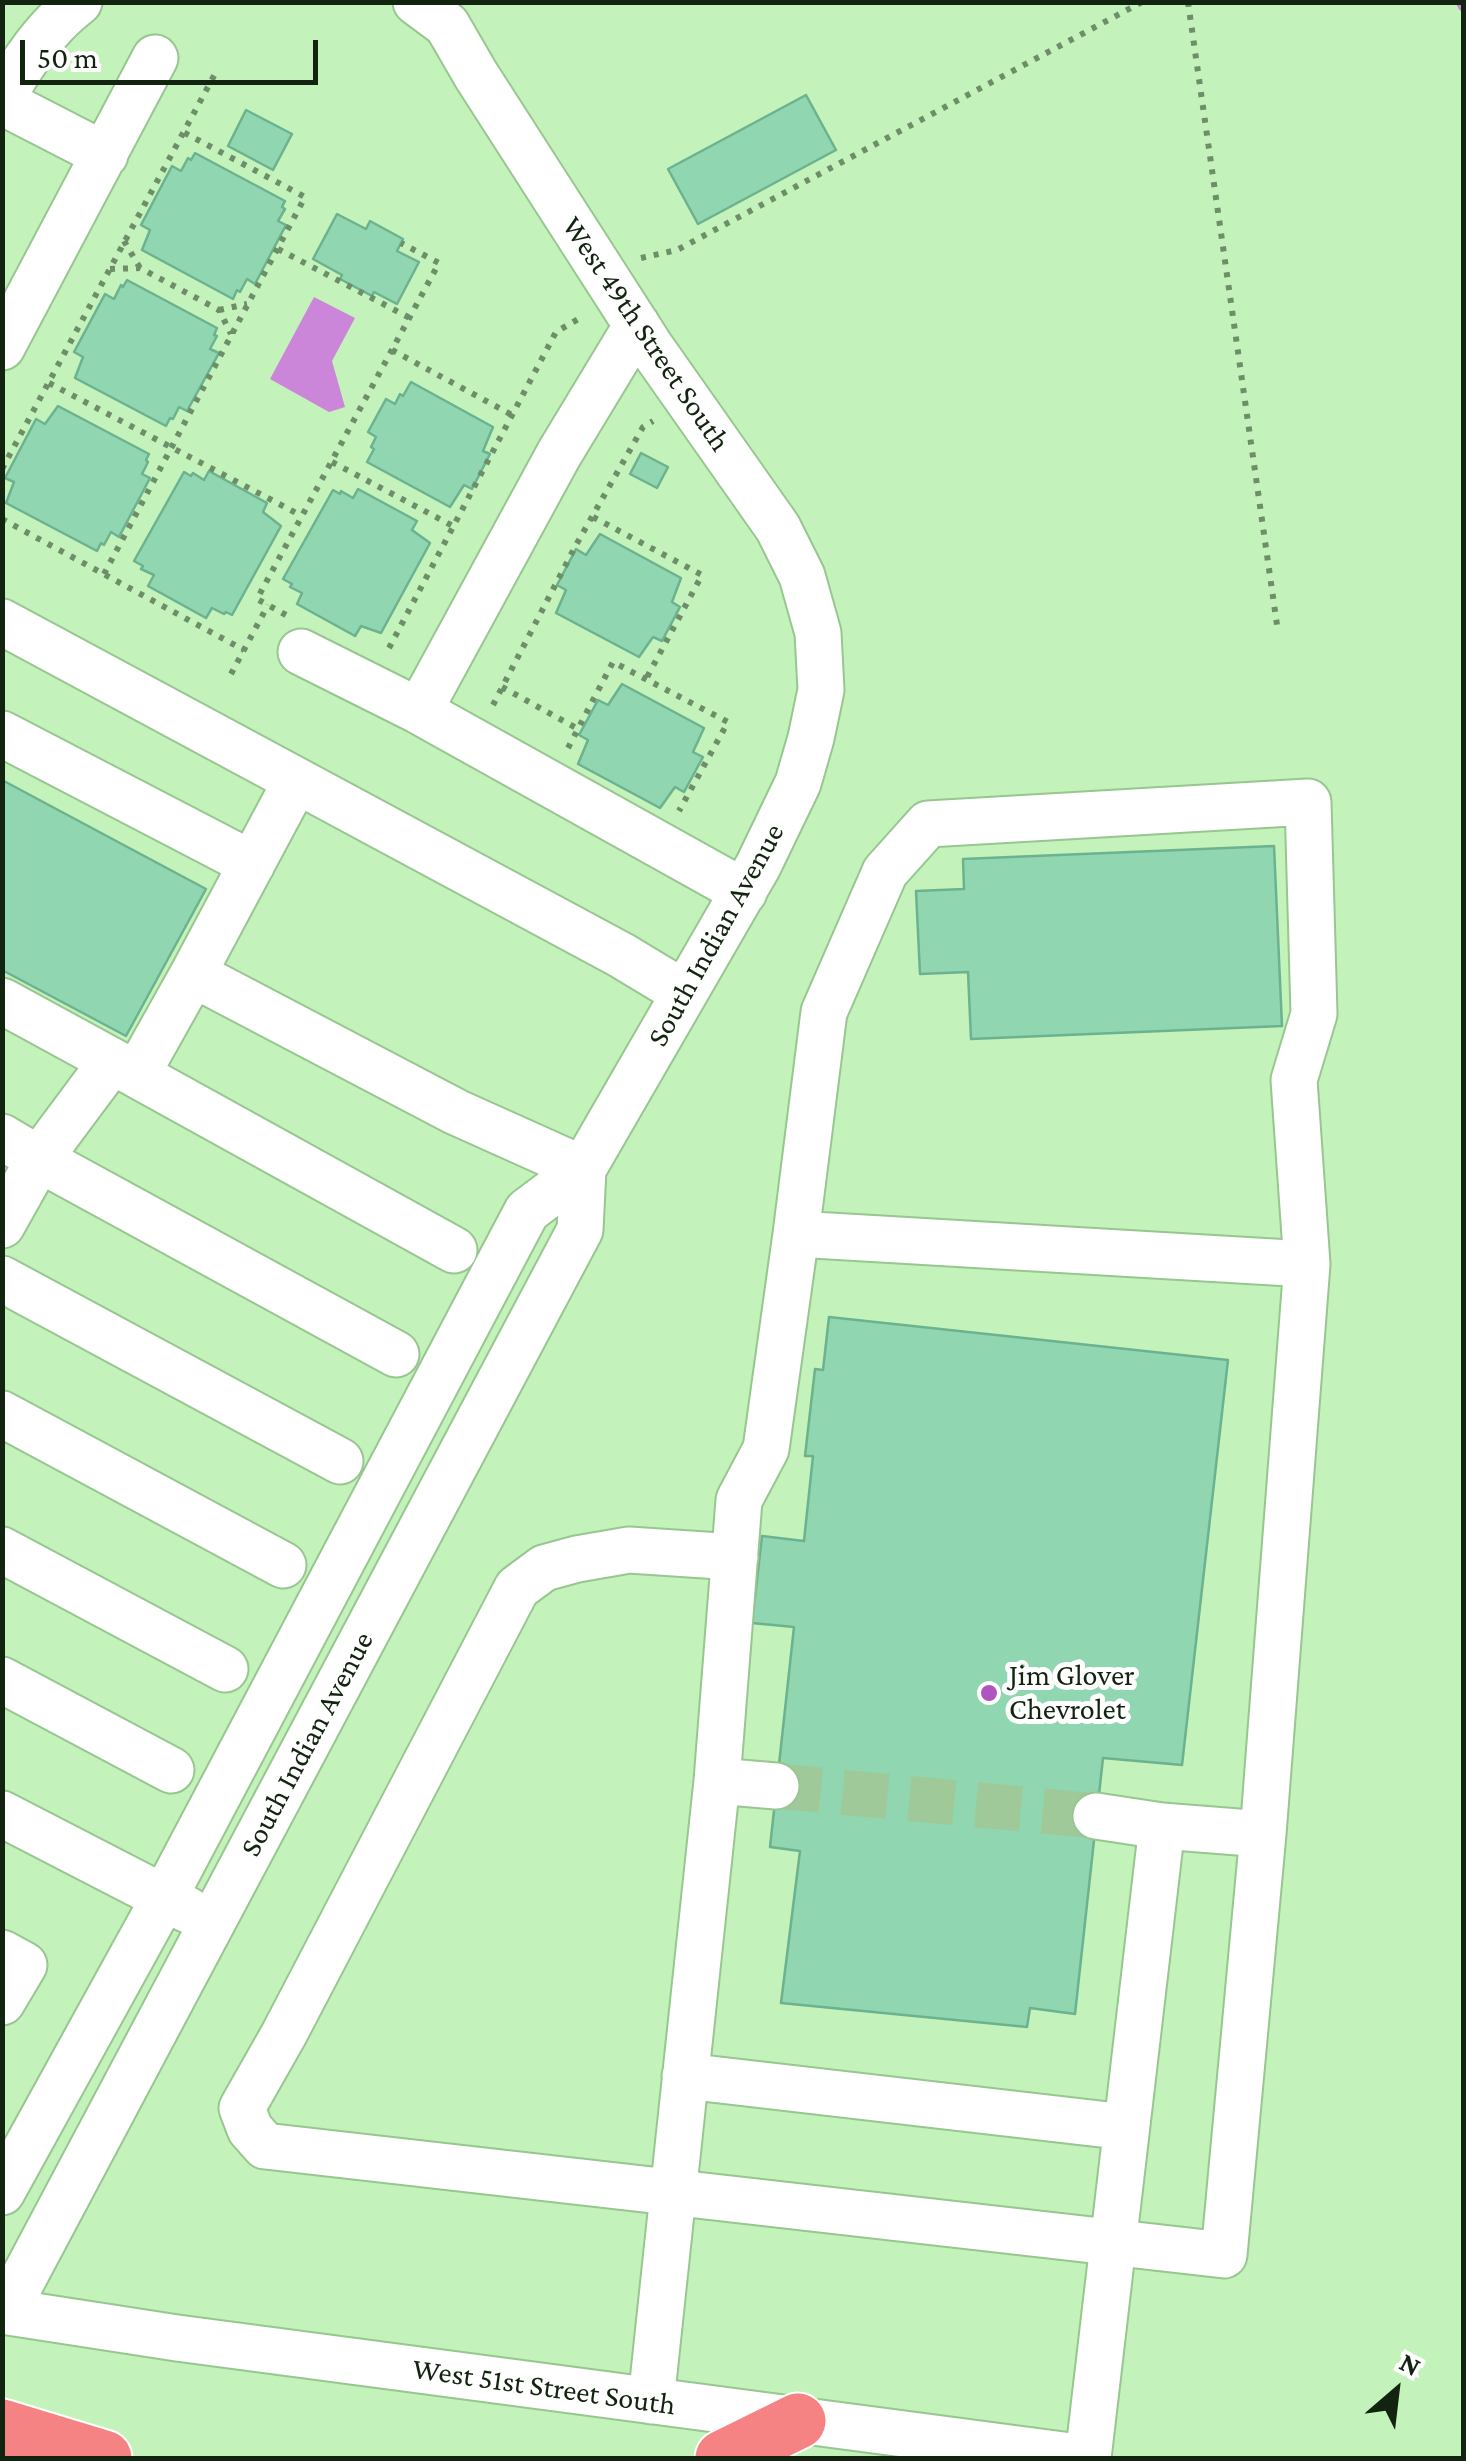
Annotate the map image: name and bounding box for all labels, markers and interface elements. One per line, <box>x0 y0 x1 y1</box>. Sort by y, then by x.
scale bar <box>25 20 322 82</box>
text: 50 m <box>37 41 98 74</box>
street label: West 49th Street South <box>554 210 738 458</box>
street label: South Indian Avenue <box>640 817 792 1053</box>
street label: South Indian Avenue <box>233 1625 381 1863</box>
place label: Jim Glover Chevrolet <box>1009 1658 1135 1728</box>
marker: Jim Glover Chevrolet <box>978 1682 1000 1704</box>
north arrow <box>1346 2341 1446 2441</box>
text: N <box>1395 2346 1426 2382</box>
street label: West 51st Street South <box>410 2351 678 2423</box>

